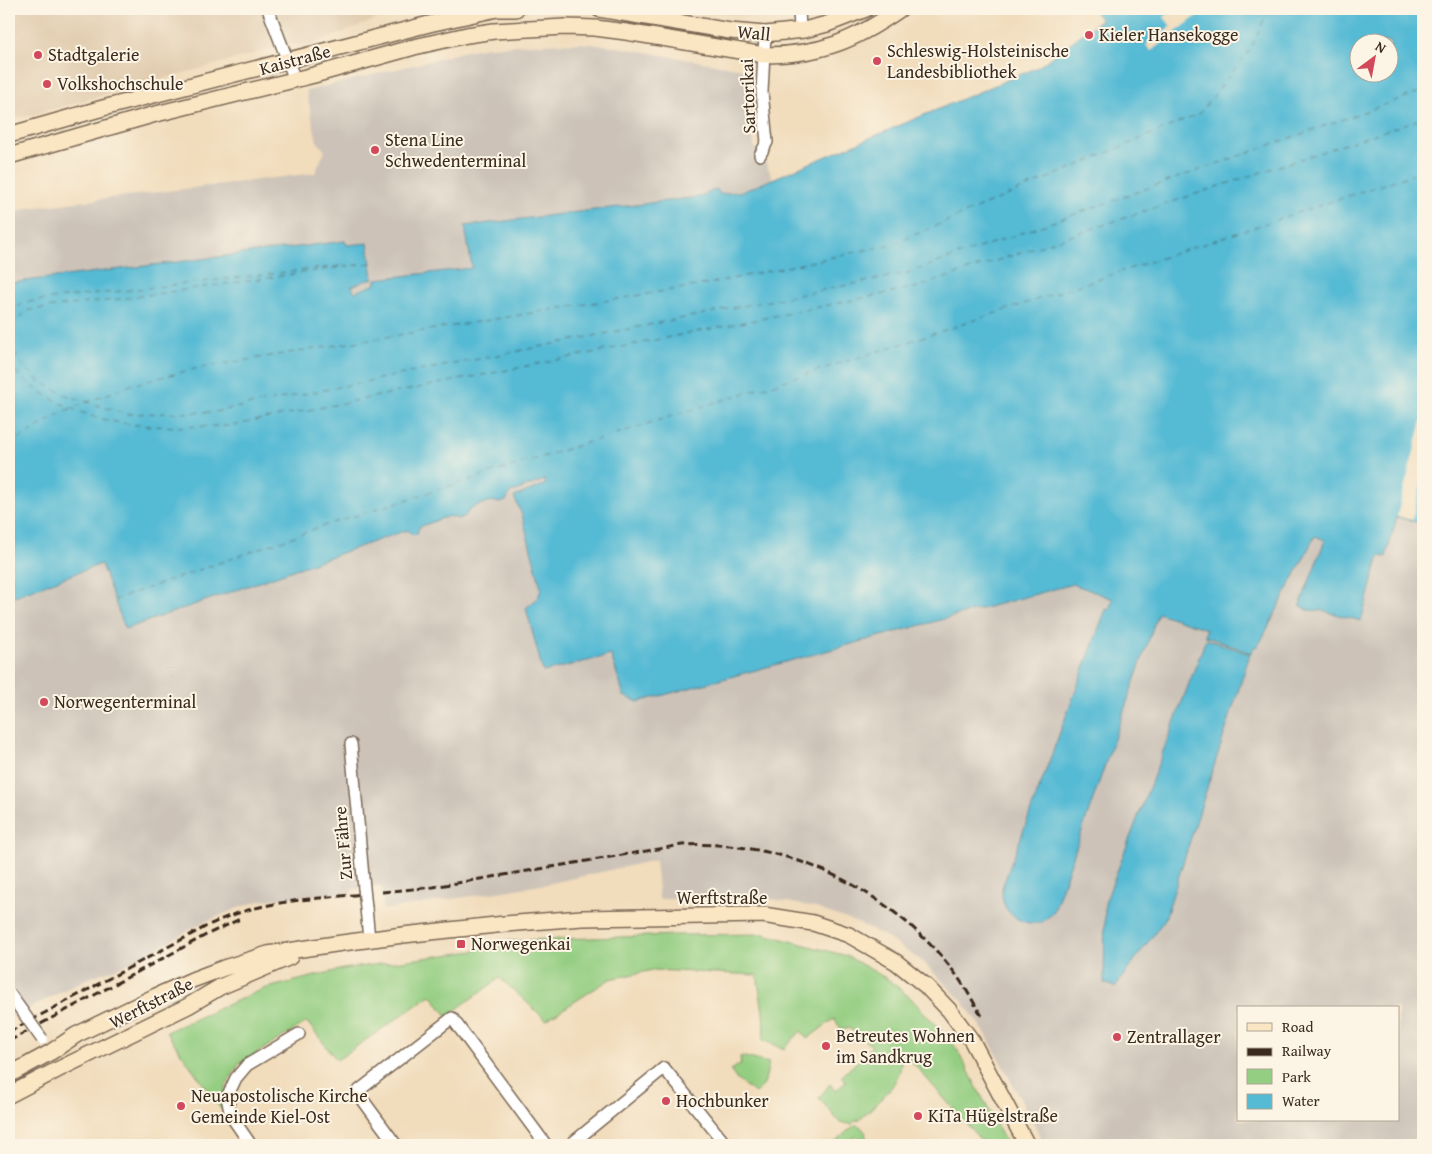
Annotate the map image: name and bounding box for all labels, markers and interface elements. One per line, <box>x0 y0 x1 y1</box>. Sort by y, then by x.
street label: Wall <box>736 17 772 48</box>
place label: Kieler Hansekogge <box>1099 21 1239 48</box>
marker: Kieler Hansekogge <box>1083 29 1095 41</box>
north arrow <box>1350 32 1400 82</box>
text: N <box>1372 36 1391 58</box>
street label: Kaistraße <box>256 37 333 82</box>
place label: Schleswig-Holsteinische Landesbibliothek <box>887 37 1069 85</box>
place label: Stadtgalerie <box>48 41 140 68</box>
marker: Stadtgalerie <box>32 49 44 61</box>
marker: Schleswig-Holsteinische Landesbibliothek <box>871 55 883 67</box>
street label: Sartorikai <box>733 58 762 134</box>
place label: Volkshochschule <box>57 70 184 97</box>
marker: Volkshochschule <box>41 78 53 90</box>
place label: Stena Line Schwedenterminal <box>385 126 526 174</box>
marker: Stena Line Schwedenterminal <box>369 144 381 156</box>
place label: Norwegenterminal <box>54 688 196 715</box>
marker: Norwegenterminal <box>38 696 50 708</box>
street label: Zur Fähre <box>326 805 359 881</box>
street label: Werftstraße <box>677 884 767 911</box>
place label: Norwegenkai <box>471 930 570 957</box>
marker: Norwegenkai <box>455 938 467 950</box>
street label: Werftstraße <box>104 970 197 1035</box>
legend <box>1237 1006 1400 1122</box>
text: Road <box>1282 1016 1313 1037</box>
place label: Betreutes Wohnen im Sandkrug <box>836 1022 975 1070</box>
place label: Zentrallager <box>1127 1023 1221 1050</box>
marker: Zentrallager <box>1111 1031 1123 1043</box>
marker: Betreutes Wohnen im Sandkrug <box>820 1040 832 1052</box>
text: Railway <box>1282 1040 1332 1061</box>
text: Park <box>1282 1066 1311 1087</box>
place label: Neuapostolische Kirche Gemeinde Kiel-Ost <box>191 1082 368 1130</box>
place label: Hochbunker <box>676 1087 769 1114</box>
text: Water <box>1282 1090 1320 1111</box>
marker: Hochbunker <box>660 1095 672 1107</box>
marker: Neuapostolische Kirche Gemeinde Kiel-Ost <box>175 1100 187 1112</box>
place label: KiTa Hügelstraße <box>928 1102 1058 1129</box>
marker: KiTa Hügelstraße <box>912 1110 924 1122</box>

